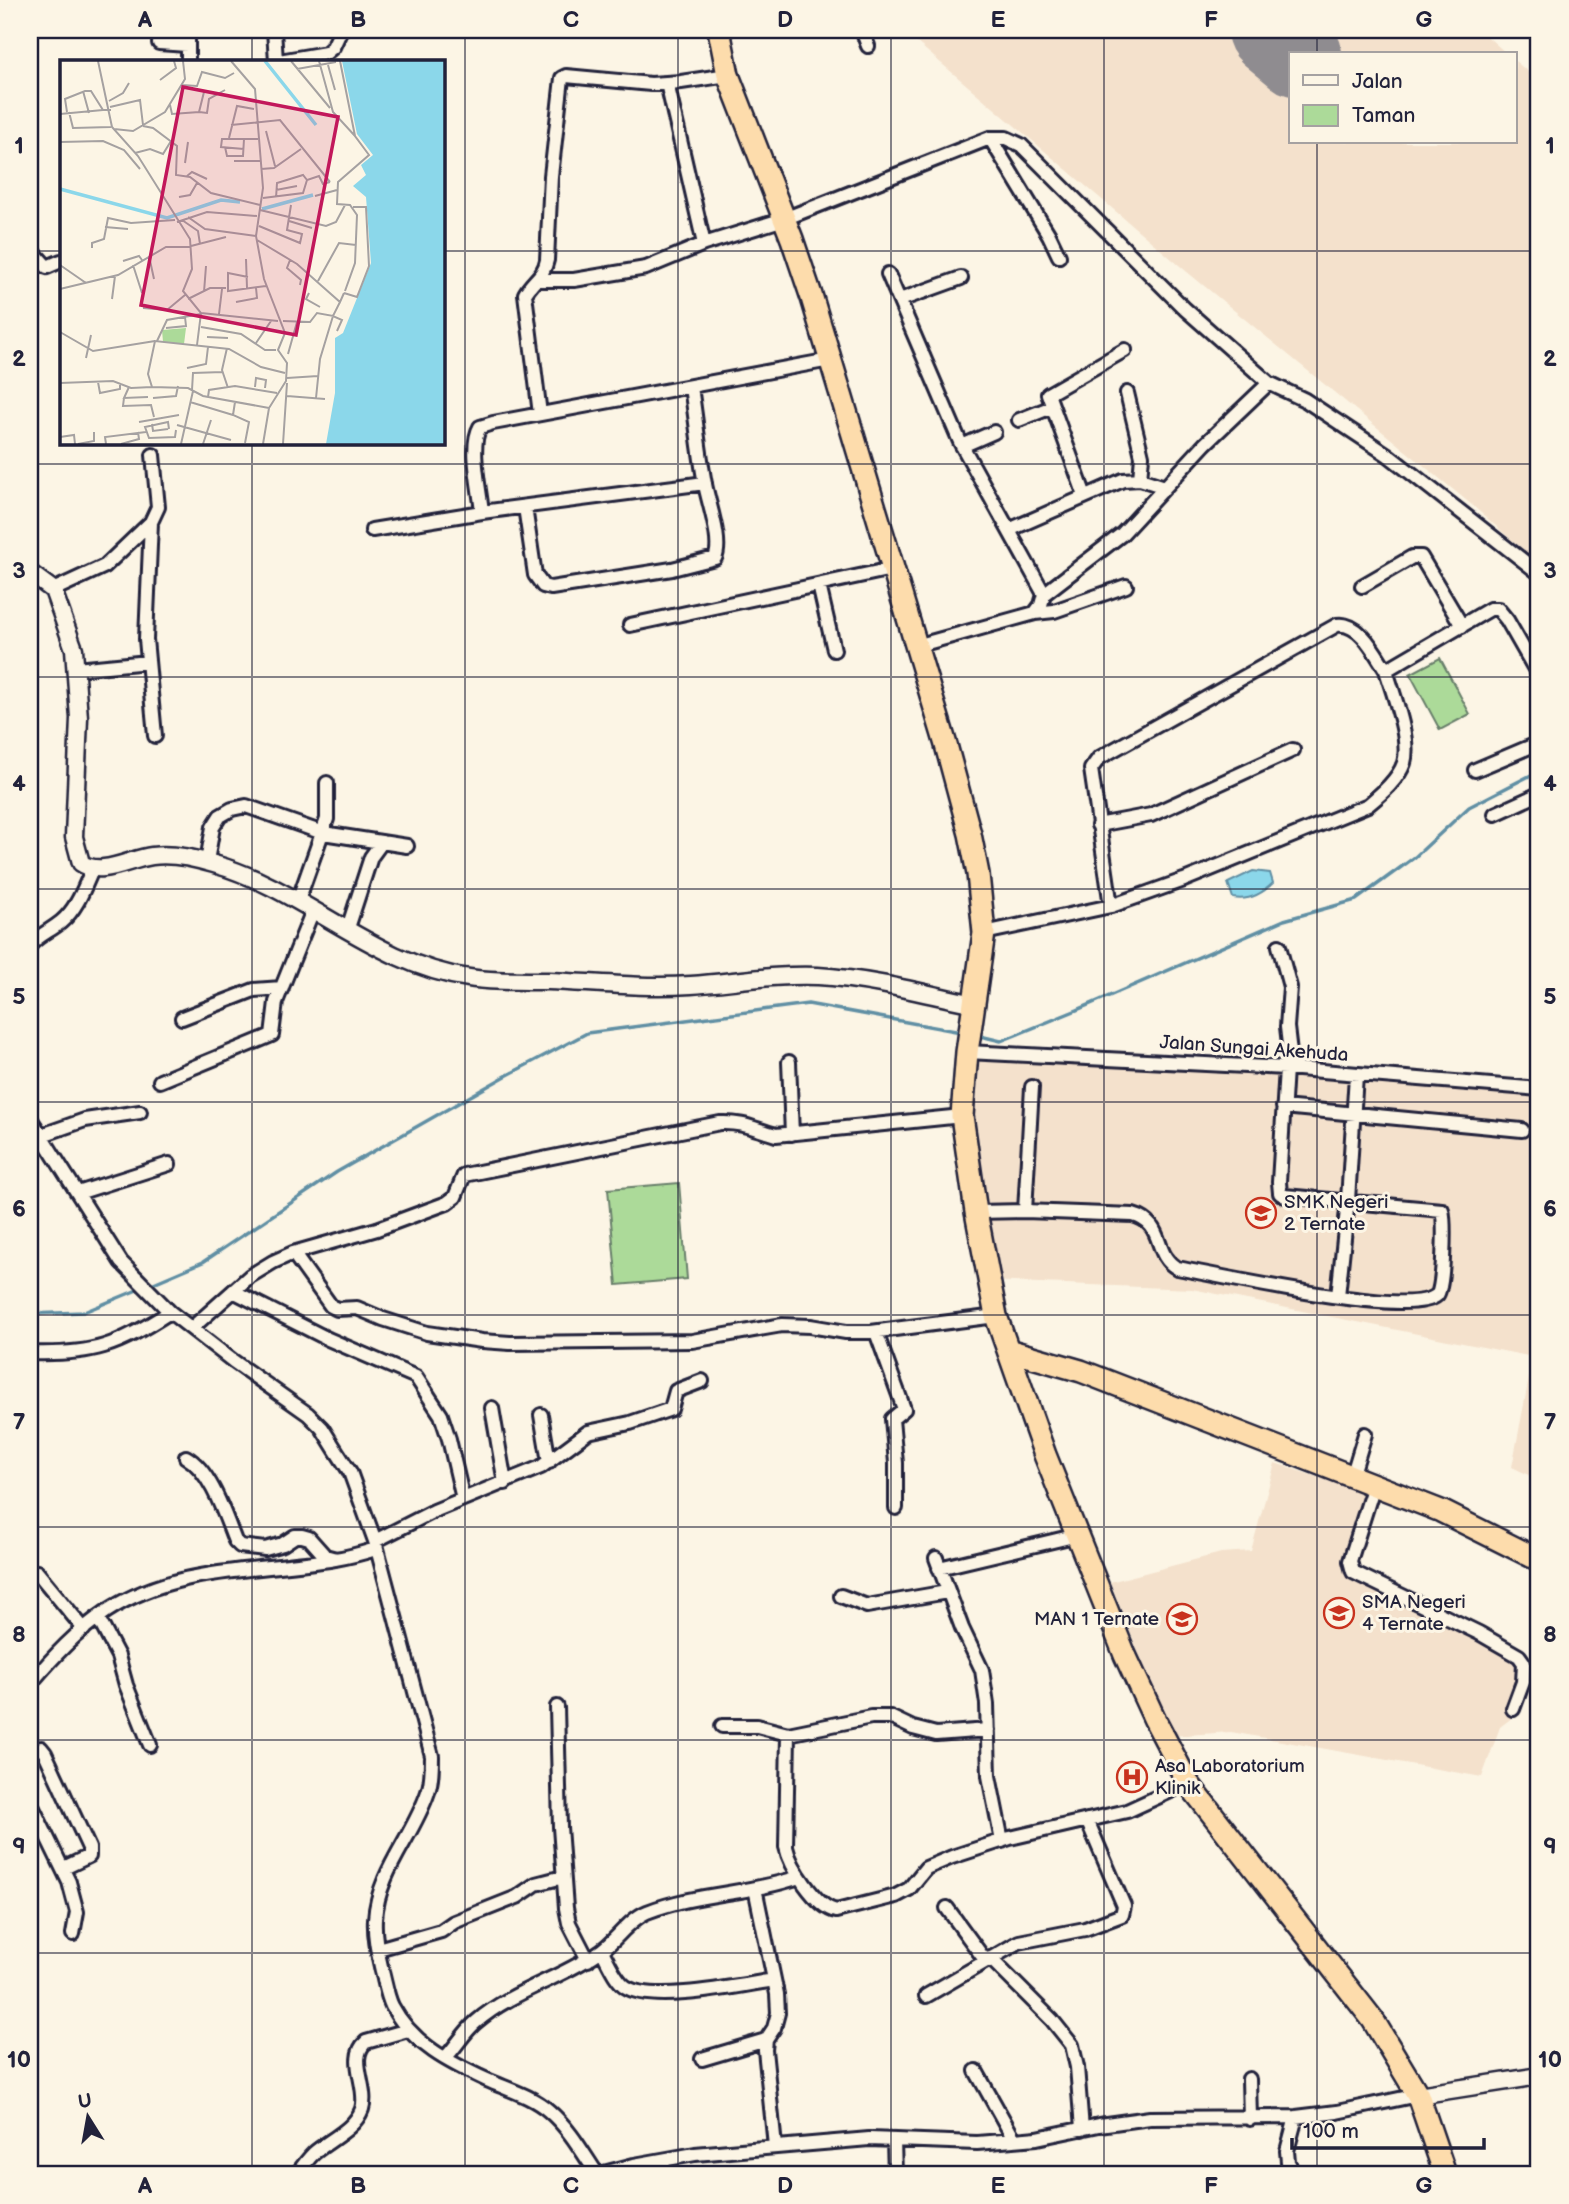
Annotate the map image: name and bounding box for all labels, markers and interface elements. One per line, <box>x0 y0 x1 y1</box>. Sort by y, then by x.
text: A <box>137 6 153 34</box>
text: B <box>350 6 366 34</box>
text: C <box>563 6 579 34</box>
text: D <box>777 6 793 34</box>
text: E <box>991 6 1006 34</box>
text: F <box>1204 6 1218 34</box>
text: G <box>1416 6 1433 34</box>
legend <box>1289 52 1516 144</box>
inset map <box>60 60 444 444</box>
text: Jalan <box>1352 69 1403 94</box>
text: Taman <box>1352 103 1415 128</box>
text: 1 <box>14 132 24 160</box>
text: 1 <box>1545 132 1555 160</box>
text: 2 <box>12 345 26 373</box>
text: 2 <box>1543 345 1557 373</box>
text: 3 <box>12 557 26 585</box>
text: 3 <box>1543 557 1557 585</box>
text: 4 <box>12 770 26 798</box>
text: 4 <box>1543 770 1557 798</box>
text: 5 <box>12 983 26 1011</box>
text: 5 <box>1543 983 1557 1011</box>
street label: Jalan Sungai Akehuda <box>1159 1031 1349 1067</box>
place label: SMK Negeri 2 Ternate <box>1284 1191 1388 1236</box>
text: 6 <box>12 1195 26 1223</box>
text: 6 <box>1543 1195 1557 1223</box>
school or university icon: SMK Negeri 2 Ternate <box>1244 1196 1278 1230</box>
text: 7 <box>13 1408 26 1436</box>
text: 7 <box>1544 1408 1557 1436</box>
place label: SMA Negeri 4 Ternate <box>1362 1591 1466 1636</box>
school or university icon: SMA Negeri 4 Ternate <box>1322 1596 1356 1630</box>
school or university icon: MAN 1 Ternate <box>1165 1602 1199 1636</box>
place label: MAN 1 Ternate <box>1034 1608 1159 1631</box>
text: 8 <box>12 1621 26 1649</box>
text: 8 <box>1543 1621 1557 1649</box>
place label: Asa Laboratorium Klinik <box>1155 1755 1305 1800</box>
hospital icon: Asa Laboratorium Klinik <box>1115 1760 1149 1794</box>
text: 9 <box>12 1833 26 1861</box>
text: 9 <box>1543 1833 1557 1861</box>
text: 10 <box>7 2046 31 2074</box>
text: 10 <box>1538 2046 1562 2074</box>
north arrow <box>52 2082 122 2152</box>
text: U <box>76 2089 94 2114</box>
scale bar <box>1292 2106 1485 2150</box>
text: 100 m <box>1303 2119 1359 2144</box>
text: A <box>137 2172 153 2200</box>
text: B <box>350 2172 366 2200</box>
text: C <box>563 2172 579 2200</box>
text: D <box>777 2172 793 2200</box>
text: E <box>991 2172 1006 2200</box>
text: F <box>1204 2172 1218 2200</box>
text: G <box>1416 2172 1433 2200</box>

